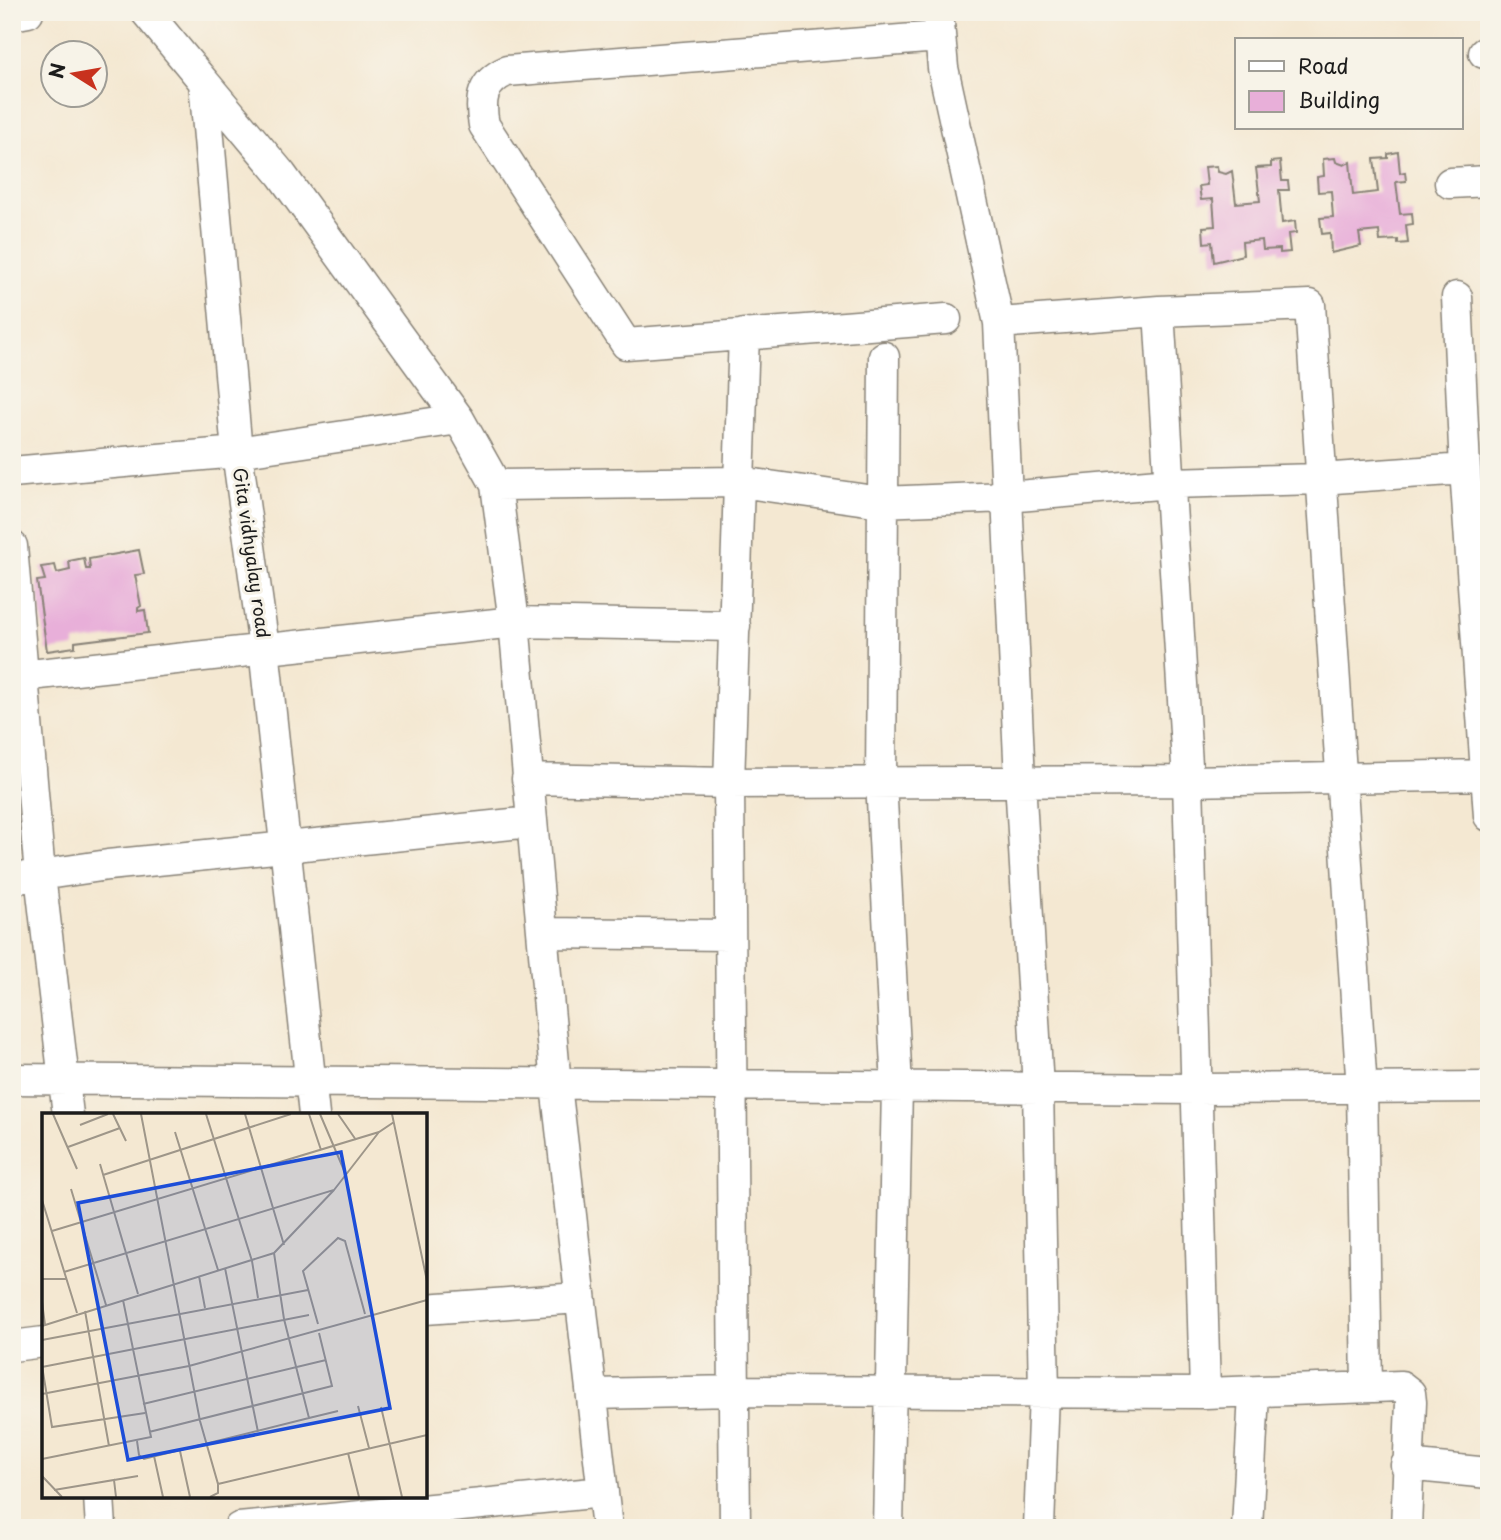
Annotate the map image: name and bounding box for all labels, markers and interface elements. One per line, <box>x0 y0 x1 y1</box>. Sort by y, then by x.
north arrow <box>38 38 108 108</box>
legend <box>1235 38 1462 130</box>
text: Road <box>1298 49 1349 81</box>
text: N <box>41 61 72 81</box>
text: Building <box>1298 83 1380 115</box>
street label: Gita vidhyalay road <box>227 466 278 640</box>
inset map <box>42 1113 427 1498</box>

